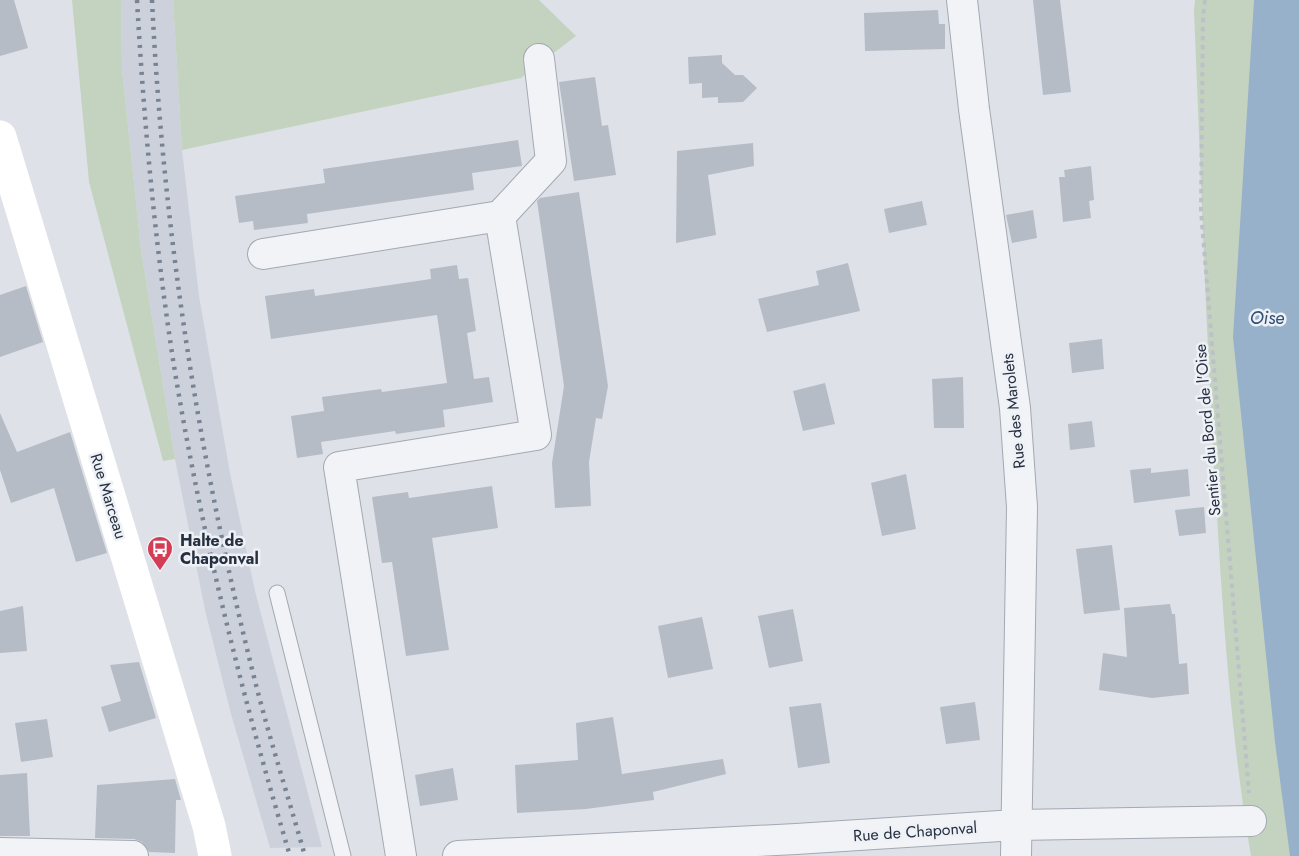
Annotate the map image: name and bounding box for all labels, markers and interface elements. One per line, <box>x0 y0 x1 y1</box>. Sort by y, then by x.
water label: Oise <box>1250 305 1284 331</box>
street label: Sentier du Bord de l'Oise <box>1189 343 1226 517</box>
street label: Rue des Marolets <box>996 352 1031 470</box>
street label: Rue Marceau <box>85 451 132 542</box>
place label: Halte de Chaponval <box>180 529 259 570</box>
bus stop icon: Halte de Chaponval <box>145 534 175 572</box>
street label: Rue de Chaponval <box>852 816 978 847</box>

